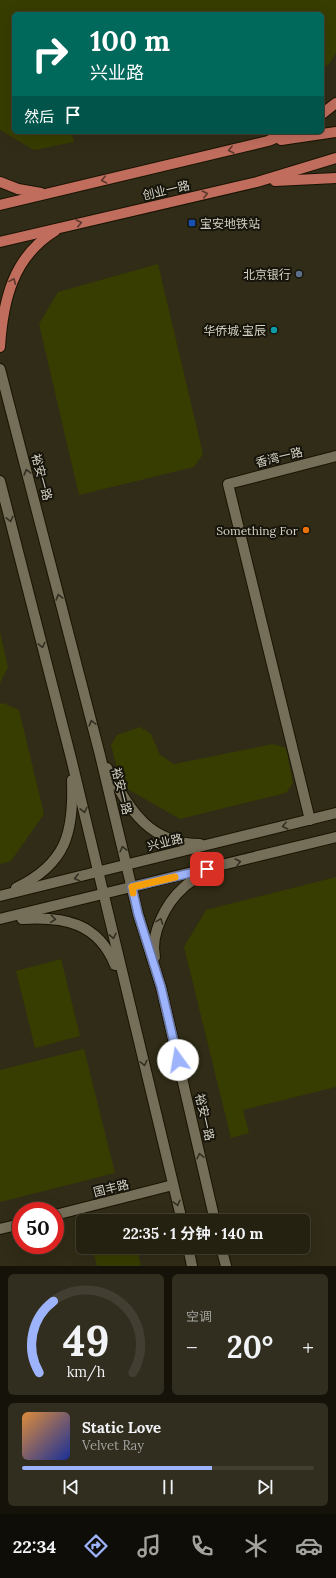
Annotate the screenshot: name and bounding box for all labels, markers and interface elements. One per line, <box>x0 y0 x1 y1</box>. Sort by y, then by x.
text: 100 m <box>90 23 170 59</box>
icon: right <box>24 28 76 80</box>
text: 兴业路 <box>90 61 144 84</box>
icon: arrive <box>62 104 84 126</box>
text: 然后 <box>24 107 54 126</box>
one-way arrow <box>227 146 234 154</box>
one-way arrow <box>101 176 107 184</box>
street label: 创业一路 <box>141 177 191 203</box>
one-way arrow <box>202 190 209 198</box>
place label: 宝安地铁站 <box>200 216 260 231</box>
marker: 宝安地铁站 <box>187 218 197 228</box>
one-way arrow <box>76 220 82 228</box>
place label: 北京银行 <box>243 267 291 282</box>
marker: 北京银行 <box>294 269 304 279</box>
one-way arrow <box>8 278 16 285</box>
place label: 华侨城·宝辰 <box>203 323 266 338</box>
marker: 华侨城·宝辰 <box>269 325 279 335</box>
street label: 香湾一路 <box>254 444 304 470</box>
street label: 裕安一路 <box>29 452 55 502</box>
one-way arrow <box>23 468 31 475</box>
one-way arrow <box>5 515 13 522</box>
place label: Something For <box>216 523 299 538</box>
marker: Something For <box>301 525 311 535</box>
one-way arrow <box>55 594 64 601</box>
one-way arrow <box>37 641 45 648</box>
one-way arrow <box>88 720 97 727</box>
street label: 裕安一路 <box>109 766 135 816</box>
one-way arrow <box>79 806 87 813</box>
one-way arrow <box>281 821 288 830</box>
street label: 兴业路 <box>146 830 184 854</box>
one-way arrow <box>120 846 128 853</box>
pin <box>190 852 224 886</box>
icon: arrive <box>196 858 218 880</box>
one-way arrow <box>234 858 241 866</box>
one-way arrow <box>74 873 80 881</box>
one-way arrow <box>50 915 56 924</box>
one-way arrow <box>156 918 164 925</box>
one-way arrow <box>109 933 117 939</box>
position arrow <box>157 1039 199 1081</box>
one-way arrow <box>139 1059 147 1066</box>
street label: 裕安一路 <box>192 1092 218 1142</box>
one-way arrow <box>197 1153 205 1159</box>
street label: 国丰路 <box>92 1176 130 1200</box>
one-way arrow <box>173 1200 181 1206</box>
speed limit sign: 50 <box>12 1202 64 1254</box>
text: 22:35 · 1 分钟 · 140 m <box>123 1224 263 1243</box>
text: 空调 <box>186 1308 212 1325</box>
text: 49 <box>63 1313 109 1366</box>
text: 20° <box>227 1328 273 1366</box>
text: − <box>186 1333 198 1361</box>
text: + <box>302 1333 314 1361</box>
text: km/h <box>67 1362 106 1381</box>
text: Static Love <box>82 1418 161 1437</box>
text: Velvet Ray <box>82 1437 144 1454</box>
icon: previous <box>60 1476 82 1498</box>
icon: pause <box>157 1476 179 1498</box>
icon: next <box>254 1476 276 1498</box>
icon: directions <box>82 1532 110 1560</box>
icon: music <box>135 1532 163 1560</box>
icon: phone <box>188 1532 216 1560</box>
icon: climate <box>242 1532 270 1560</box>
icon: car <box>295 1532 323 1560</box>
text: 22:34 <box>13 1535 56 1558</box>

